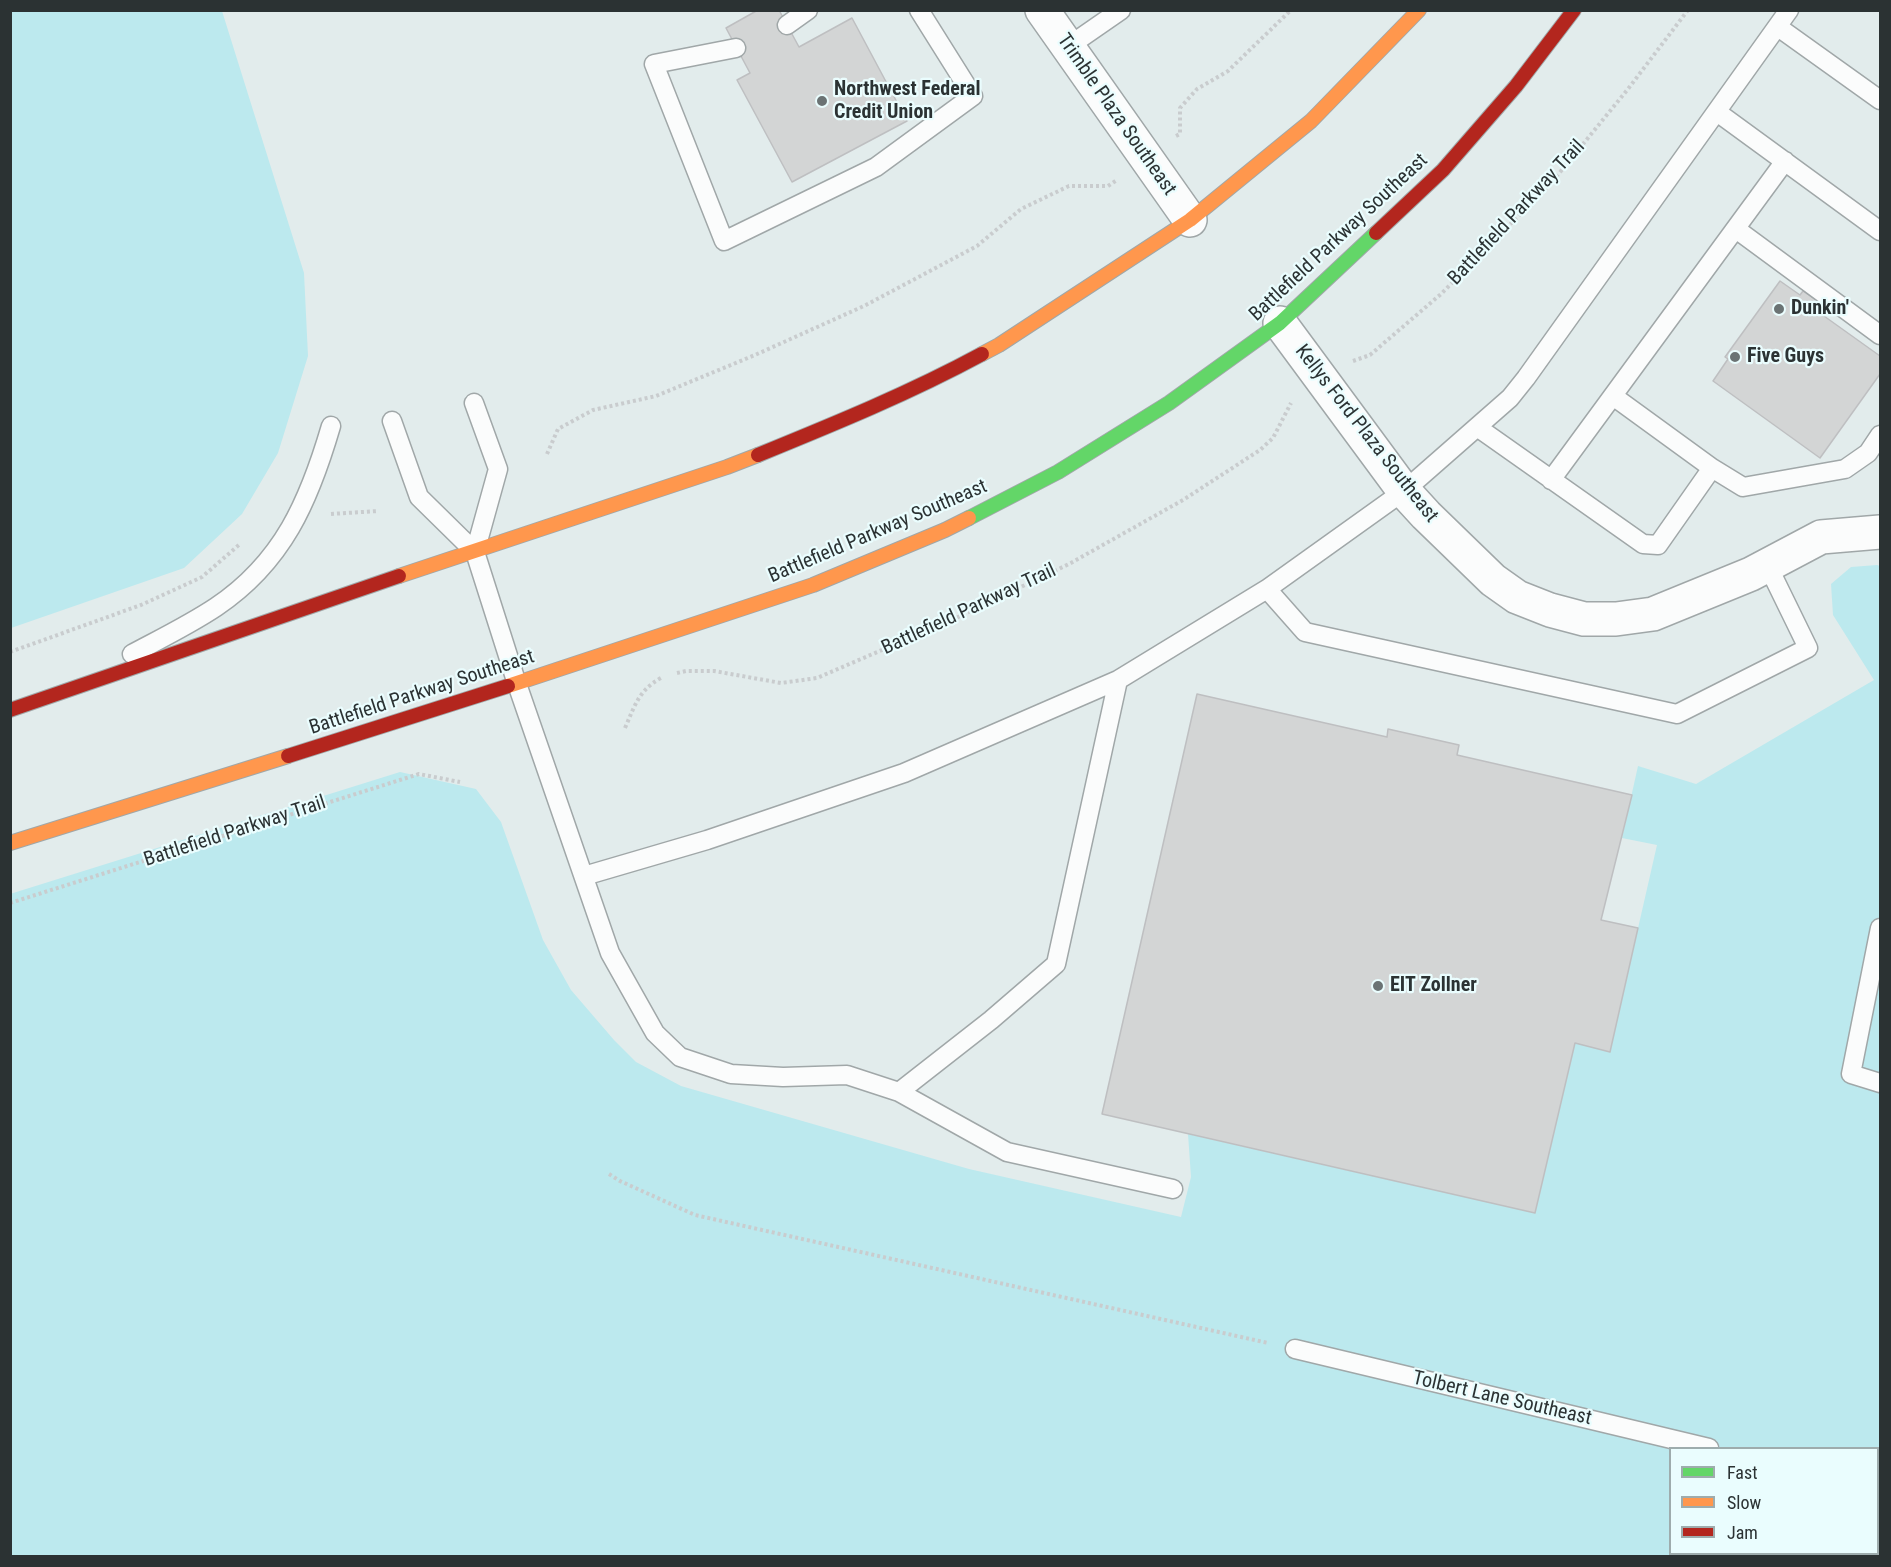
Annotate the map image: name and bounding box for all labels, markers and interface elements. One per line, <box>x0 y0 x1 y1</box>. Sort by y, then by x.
street label: Trimble Plaza Southeast <box>1051 30 1181 200</box>
place label: Northwest Federal Credit Union <box>834 78 981 125</box>
marker: Northwest Federal Credit Union <box>815 94 829 108</box>
street label: Battlefield Parkway Trail <box>1444 135 1590 291</box>
street label: Battlefield Parkway Southeast <box>1245 149 1433 327</box>
place label: Dunkin' <box>1791 297 1849 321</box>
marker: Dunkin' <box>1772 302 1786 316</box>
street label: Kellys Ford Plaza Southeast <box>1289 340 1443 528</box>
place label: Five Guys <box>1747 345 1824 369</box>
marker: Five Guys <box>1728 350 1742 364</box>
street label: Battlefield Parkway Southeast <box>765 475 991 589</box>
street label: Battlefield Parkway Trail <box>878 559 1060 661</box>
street label: Battlefield Parkway Southeast <box>306 645 538 741</box>
street label: Battlefield Parkway Trail <box>141 791 329 873</box>
place label: EIT Zollner <box>1390 974 1477 998</box>
marker: EIT Zollner <box>1371 979 1385 993</box>
street label: Tolbert Lane Southeast <box>1410 1367 1594 1431</box>
legend <box>1669 1447 1879 1555</box>
text: Fast <box>1727 1462 1758 1483</box>
text: Slow <box>1727 1492 1761 1513</box>
text: Jam <box>1727 1522 1758 1543</box>

